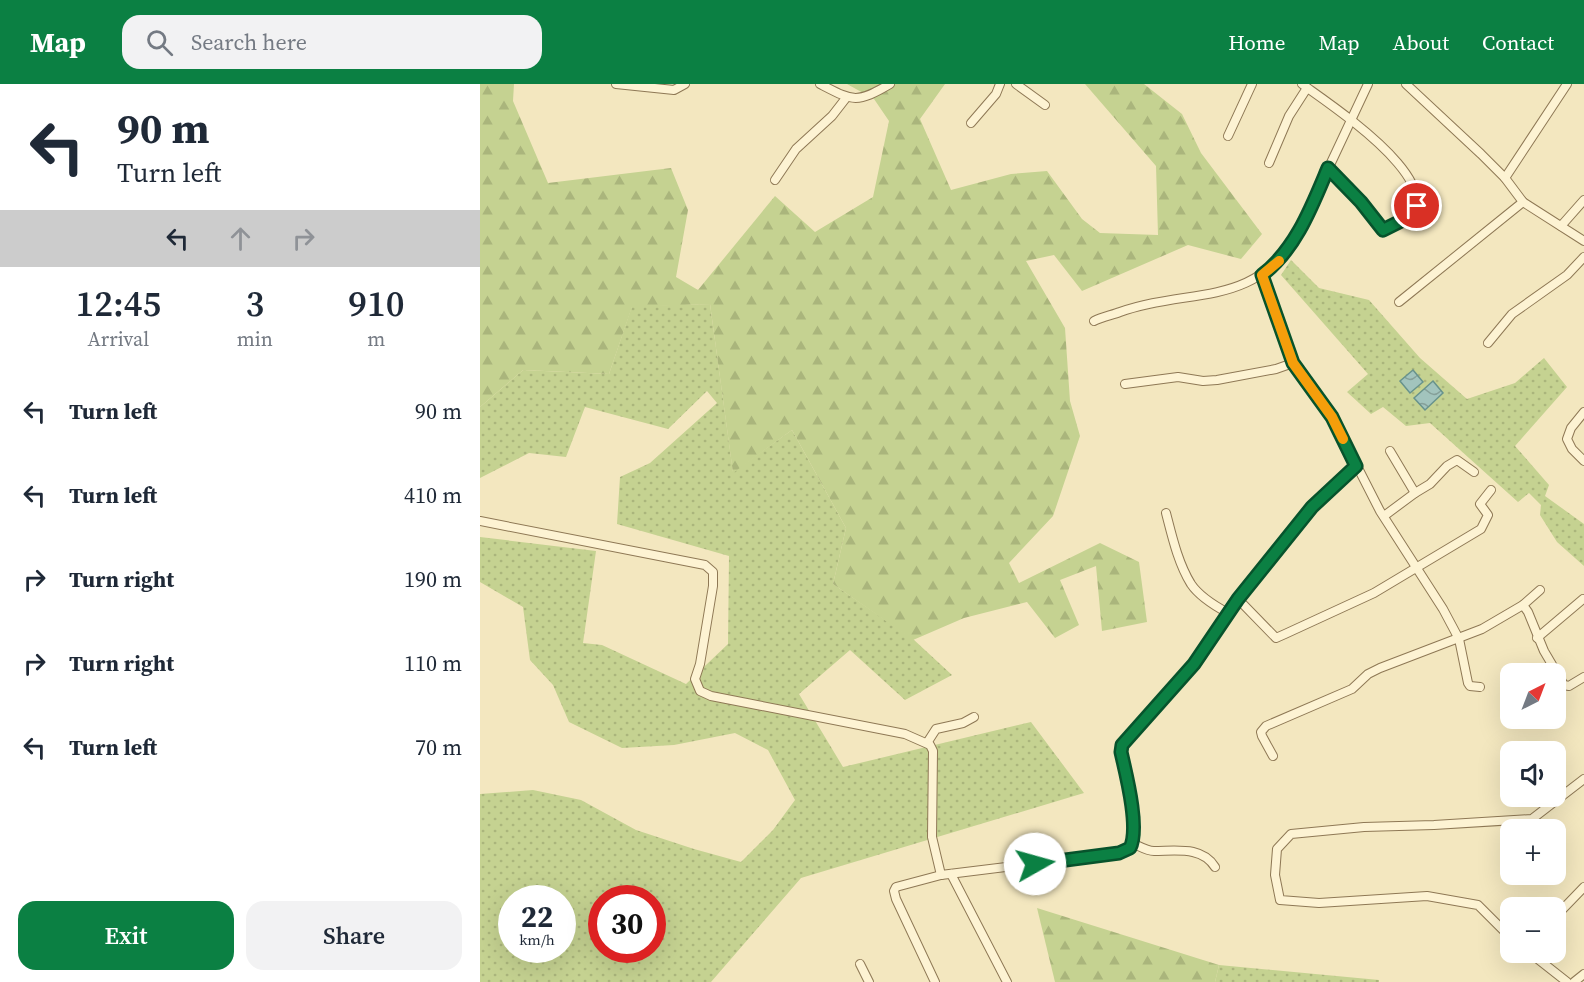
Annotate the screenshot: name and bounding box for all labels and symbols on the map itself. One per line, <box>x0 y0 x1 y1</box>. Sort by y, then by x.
pin <box>1391 180 1442 231</box>
north arrow <box>1500 663 1566 729</box>
position arrow <box>1003 832 1067 896</box>
speed limit sign: 30 <box>588 885 666 963</box>

